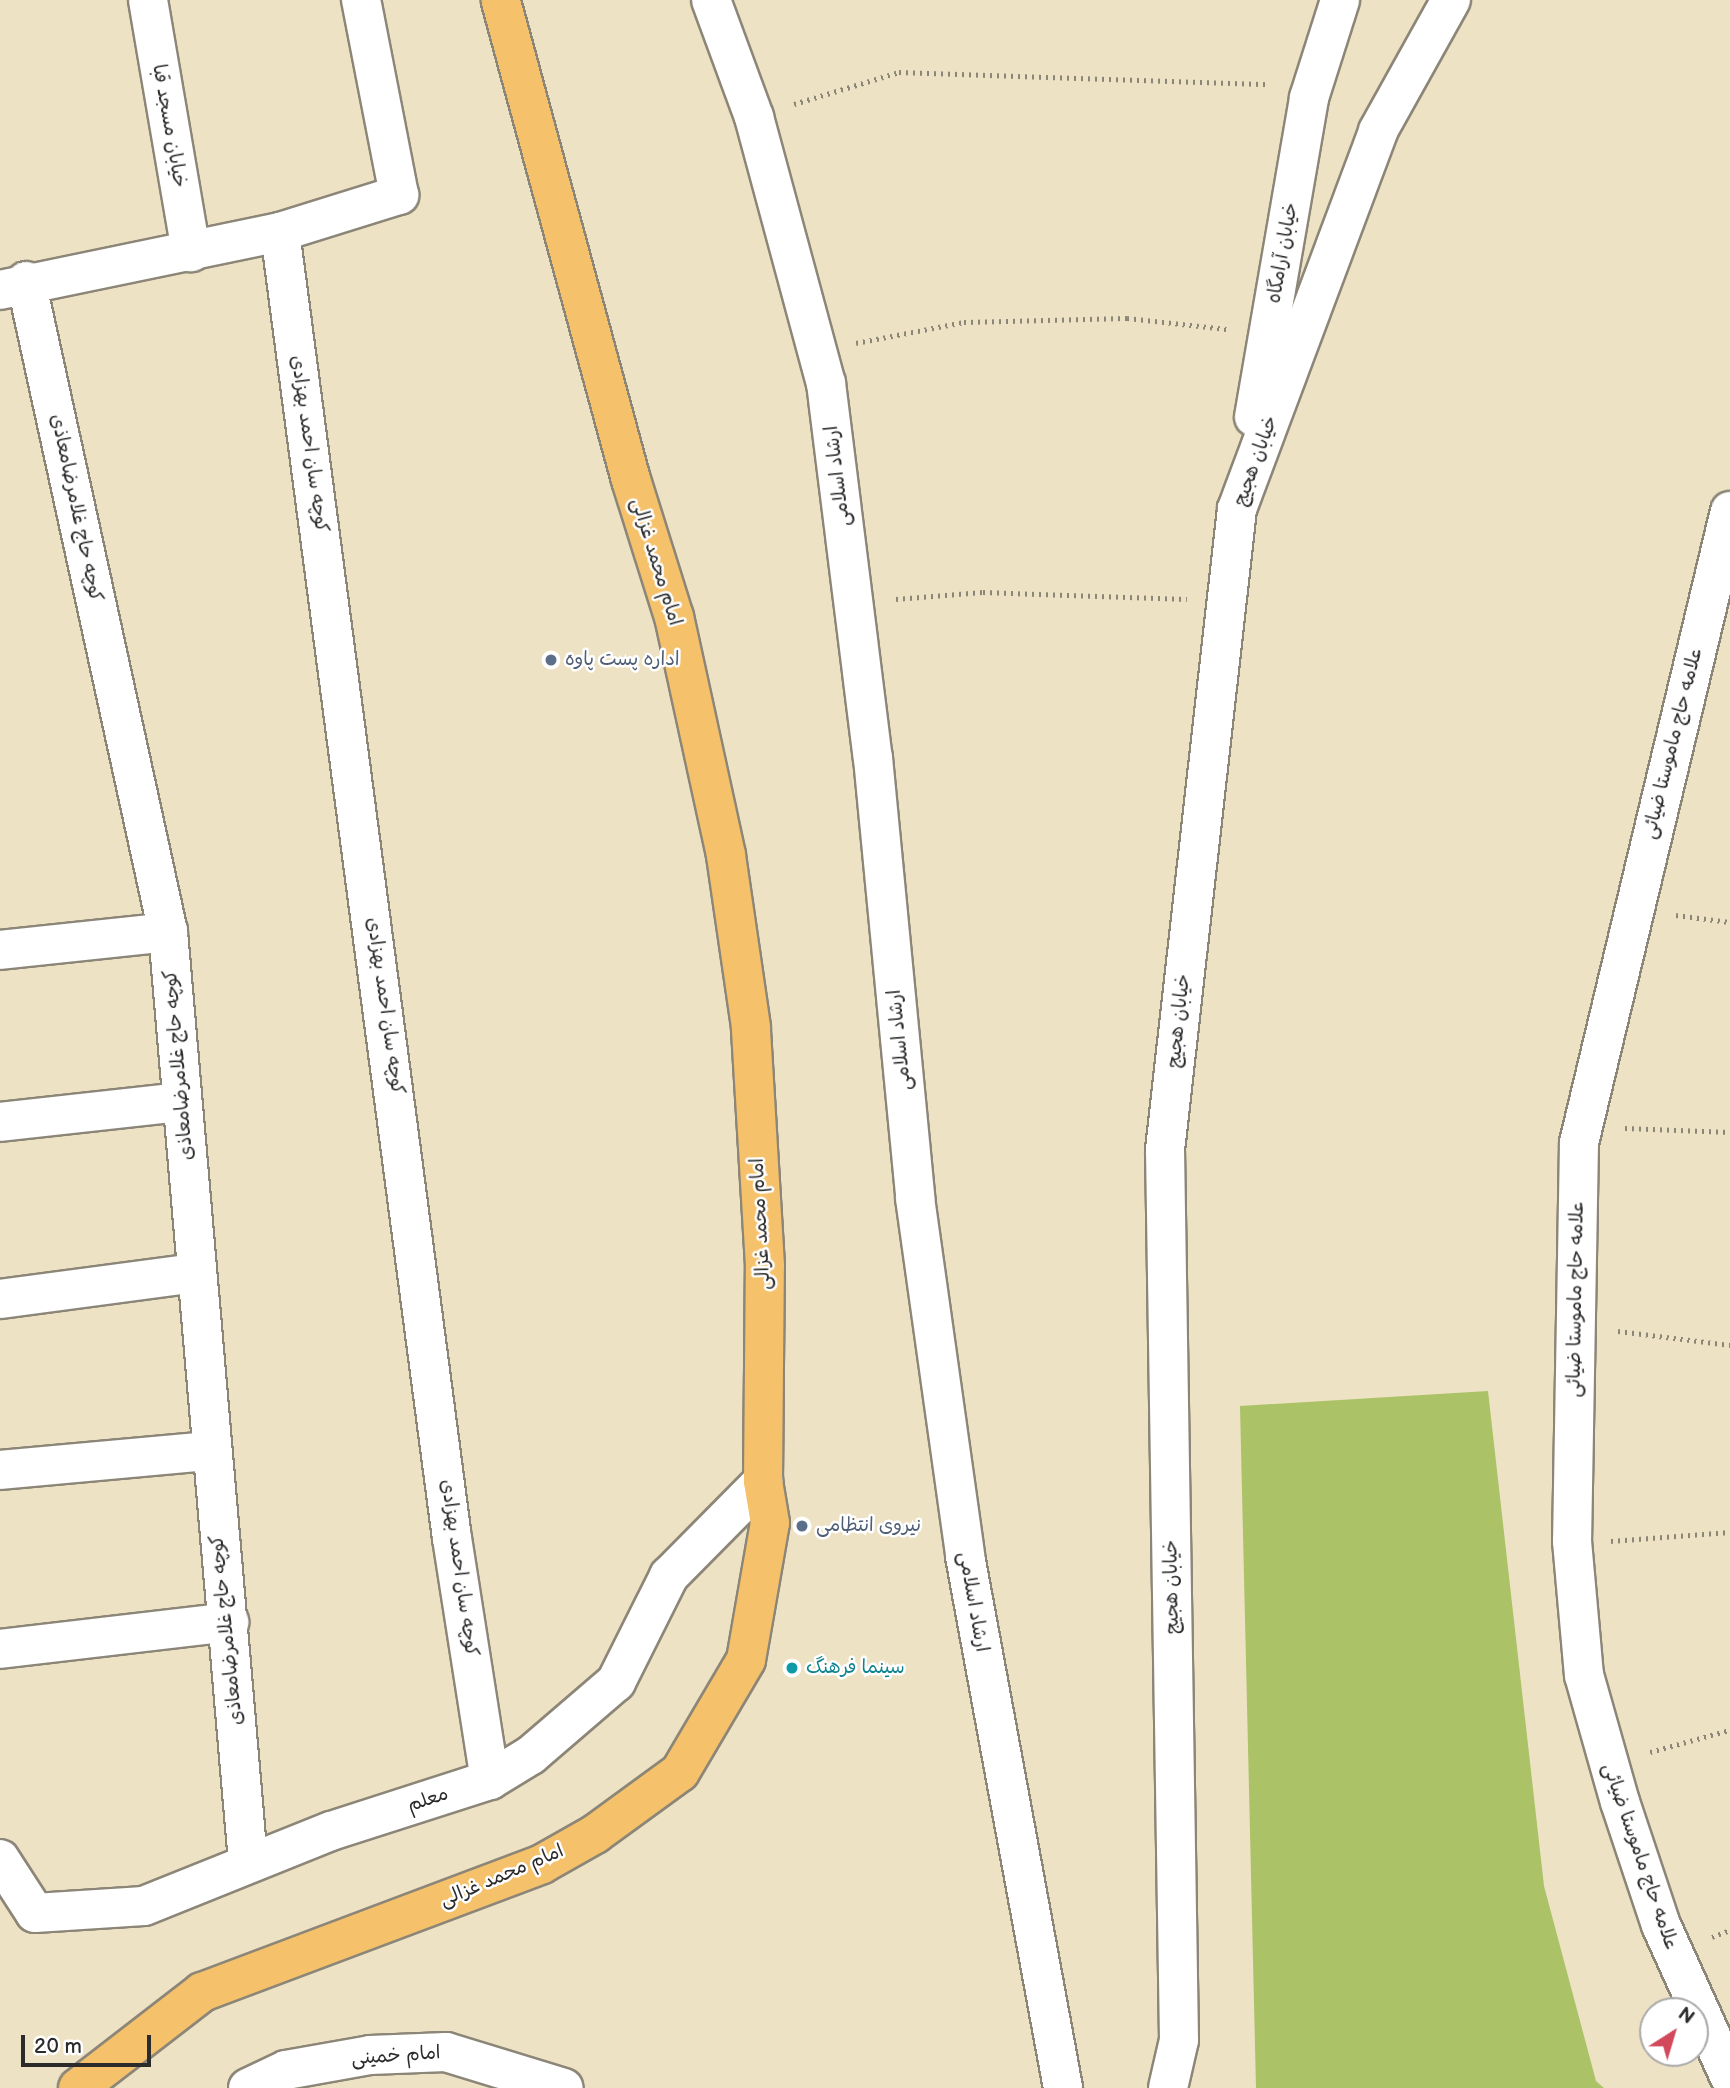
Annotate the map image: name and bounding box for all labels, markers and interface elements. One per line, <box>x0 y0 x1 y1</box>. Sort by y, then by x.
street label: خیابان مسجد قبا <box>147 63 191 189</box>
street label: خیابان آرامگاه <box>1263 201 1303 305</box>
street label: کوچه سان احمد بهزادی <box>285 354 333 534</box>
street label: کوچه حاج غلامرضامعاذی <box>45 412 107 604</box>
street label: خیابان هجیج <box>1229 413 1283 509</box>
street label: ارشاد اسلامی <box>821 424 855 528</box>
street label: امام محمد غزالی <box>626 495 686 629</box>
street label: علامه حاج ماموستا ضیائی <box>1638 645 1708 841</box>
place label: اداره پست پاوه <box>565 649 680 671</box>
marker: اداره پست پاوه <box>543 652 559 668</box>
street label: کوچه سان احمد بهزادی <box>361 916 409 1096</box>
street label: کوچه حاج غلامرضامعاذی <box>159 969 199 1161</box>
street label: خیابان هجیج <box>1163 973 1195 1069</box>
street label: ارشاد اسلامی <box>883 988 917 1092</box>
street label: امام محمد غزالی <box>746 1157 776 1291</box>
street label: علامه حاج ماموستا ضیائی <box>1563 1200 1589 1398</box>
street label: کوچه سان احمد بهزادی <box>435 1478 483 1658</box>
place label: نیروی انتظامی <box>816 1515 921 1537</box>
marker: نیروی انتظامی <box>794 1518 810 1534</box>
street label: کوچه حاج غلامرضامعاذی <box>206 1534 248 1726</box>
street label: خیابان هجیج <box>1160 1540 1184 1634</box>
street label: ارشاد اسلامی <box>953 1550 993 1654</box>
place label: سینما فرهنگ <box>806 1657 905 1679</box>
marker: سینما فرهنگ <box>784 1660 800 1676</box>
street label: علامه حاج ماموستا ضیائی <box>1597 1760 1683 1954</box>
street label: معلم <box>405 1783 451 1817</box>
street label: امام محمد غزالی <box>437 1840 567 1912</box>
north arrow <box>1639 1997 1709 2067</box>
text: N <box>1673 2003 1698 2030</box>
scale bar <box>24 2022 154 2066</box>
text: 20 m <box>34 2034 82 2059</box>
street label: امام خمینی <box>351 2042 441 2070</box>

